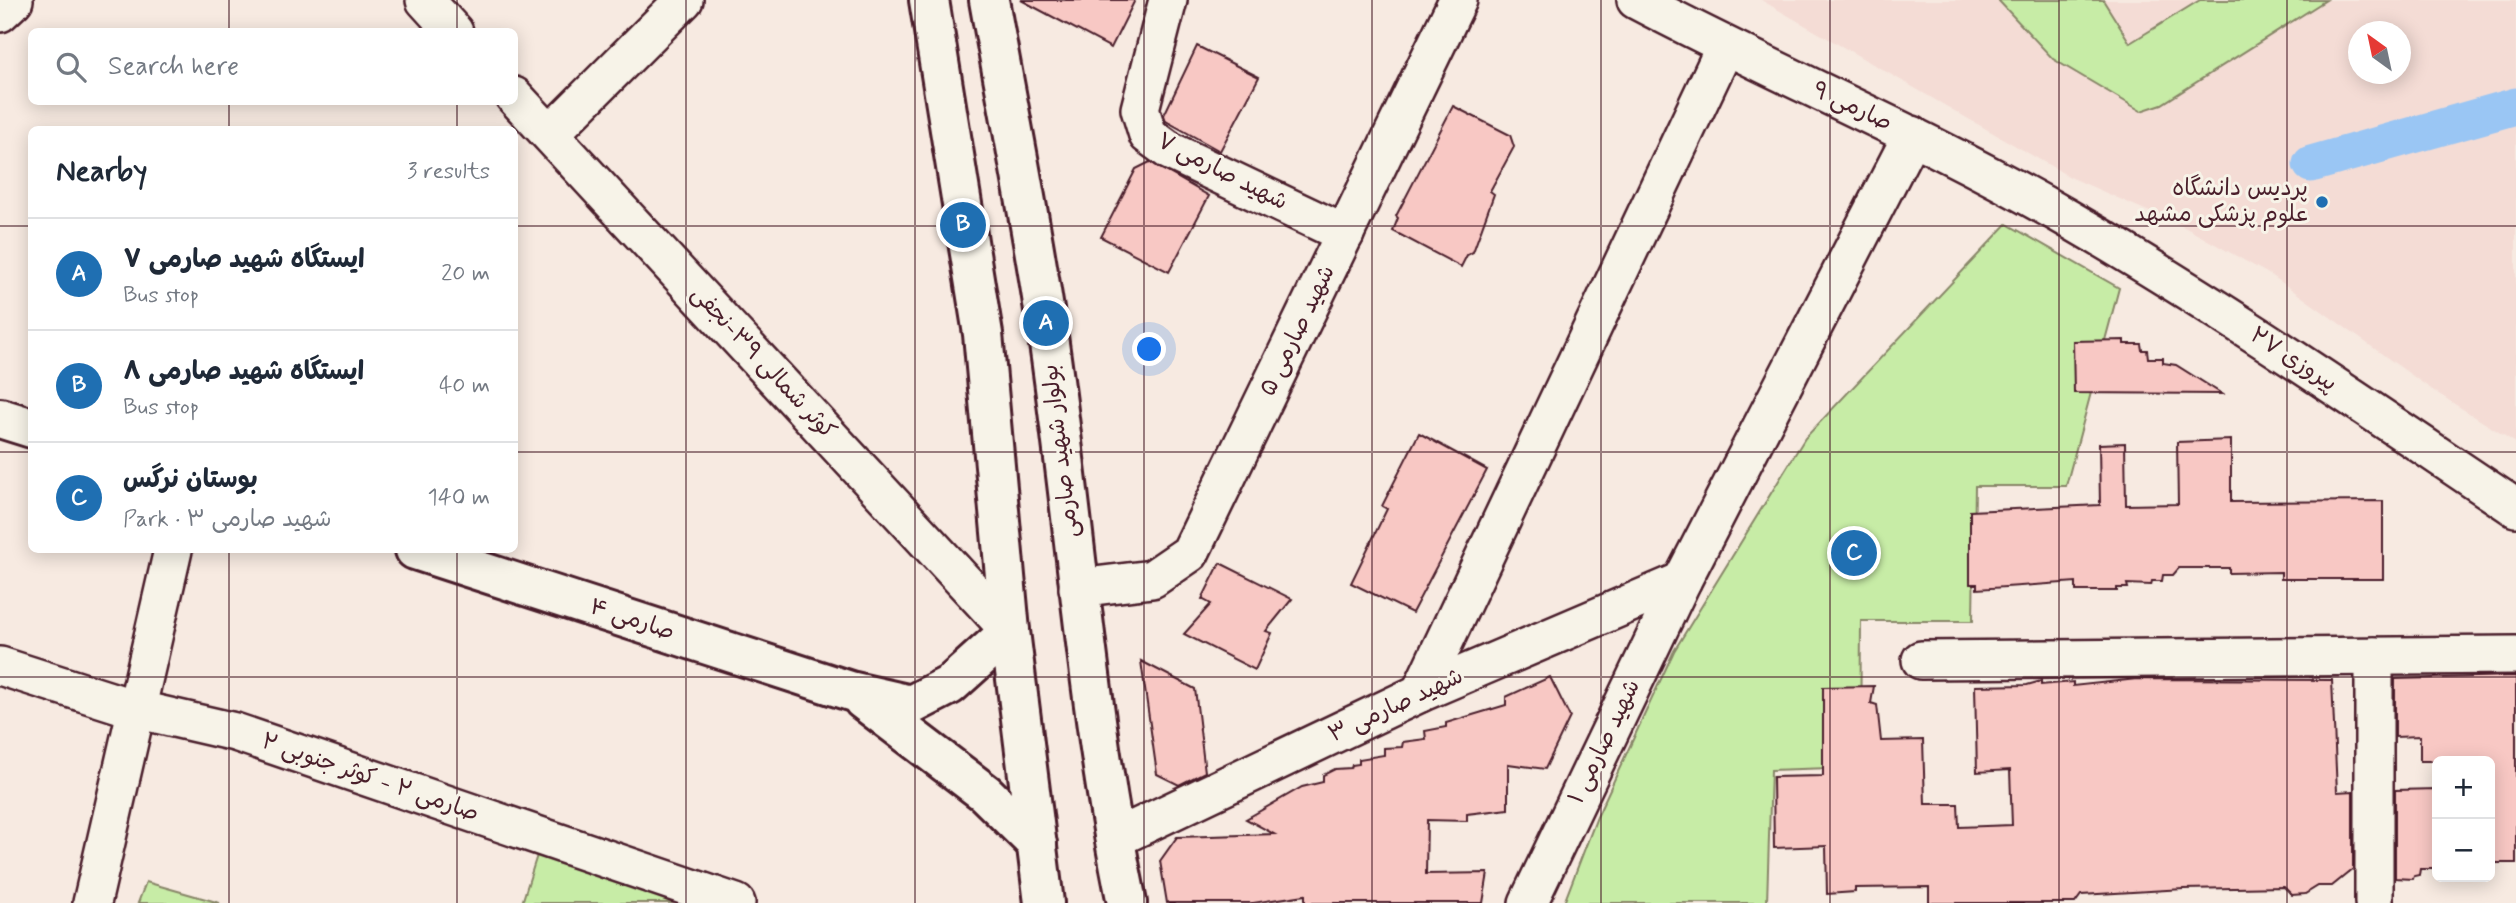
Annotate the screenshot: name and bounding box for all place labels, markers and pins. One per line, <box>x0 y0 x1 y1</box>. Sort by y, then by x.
place label: پردیس دانشگاه علوم پزشکی مشهد <box>2134 174 2308 231</box>
marker: پردیس دانشگاه علوم پزشکی مشهد <box>2314 194 2330 210</box>
pin: B <box>940 199 986 251</box>
pin: A <box>1023 297 1069 349</box>
pin: C <box>1831 527 1877 579</box>

